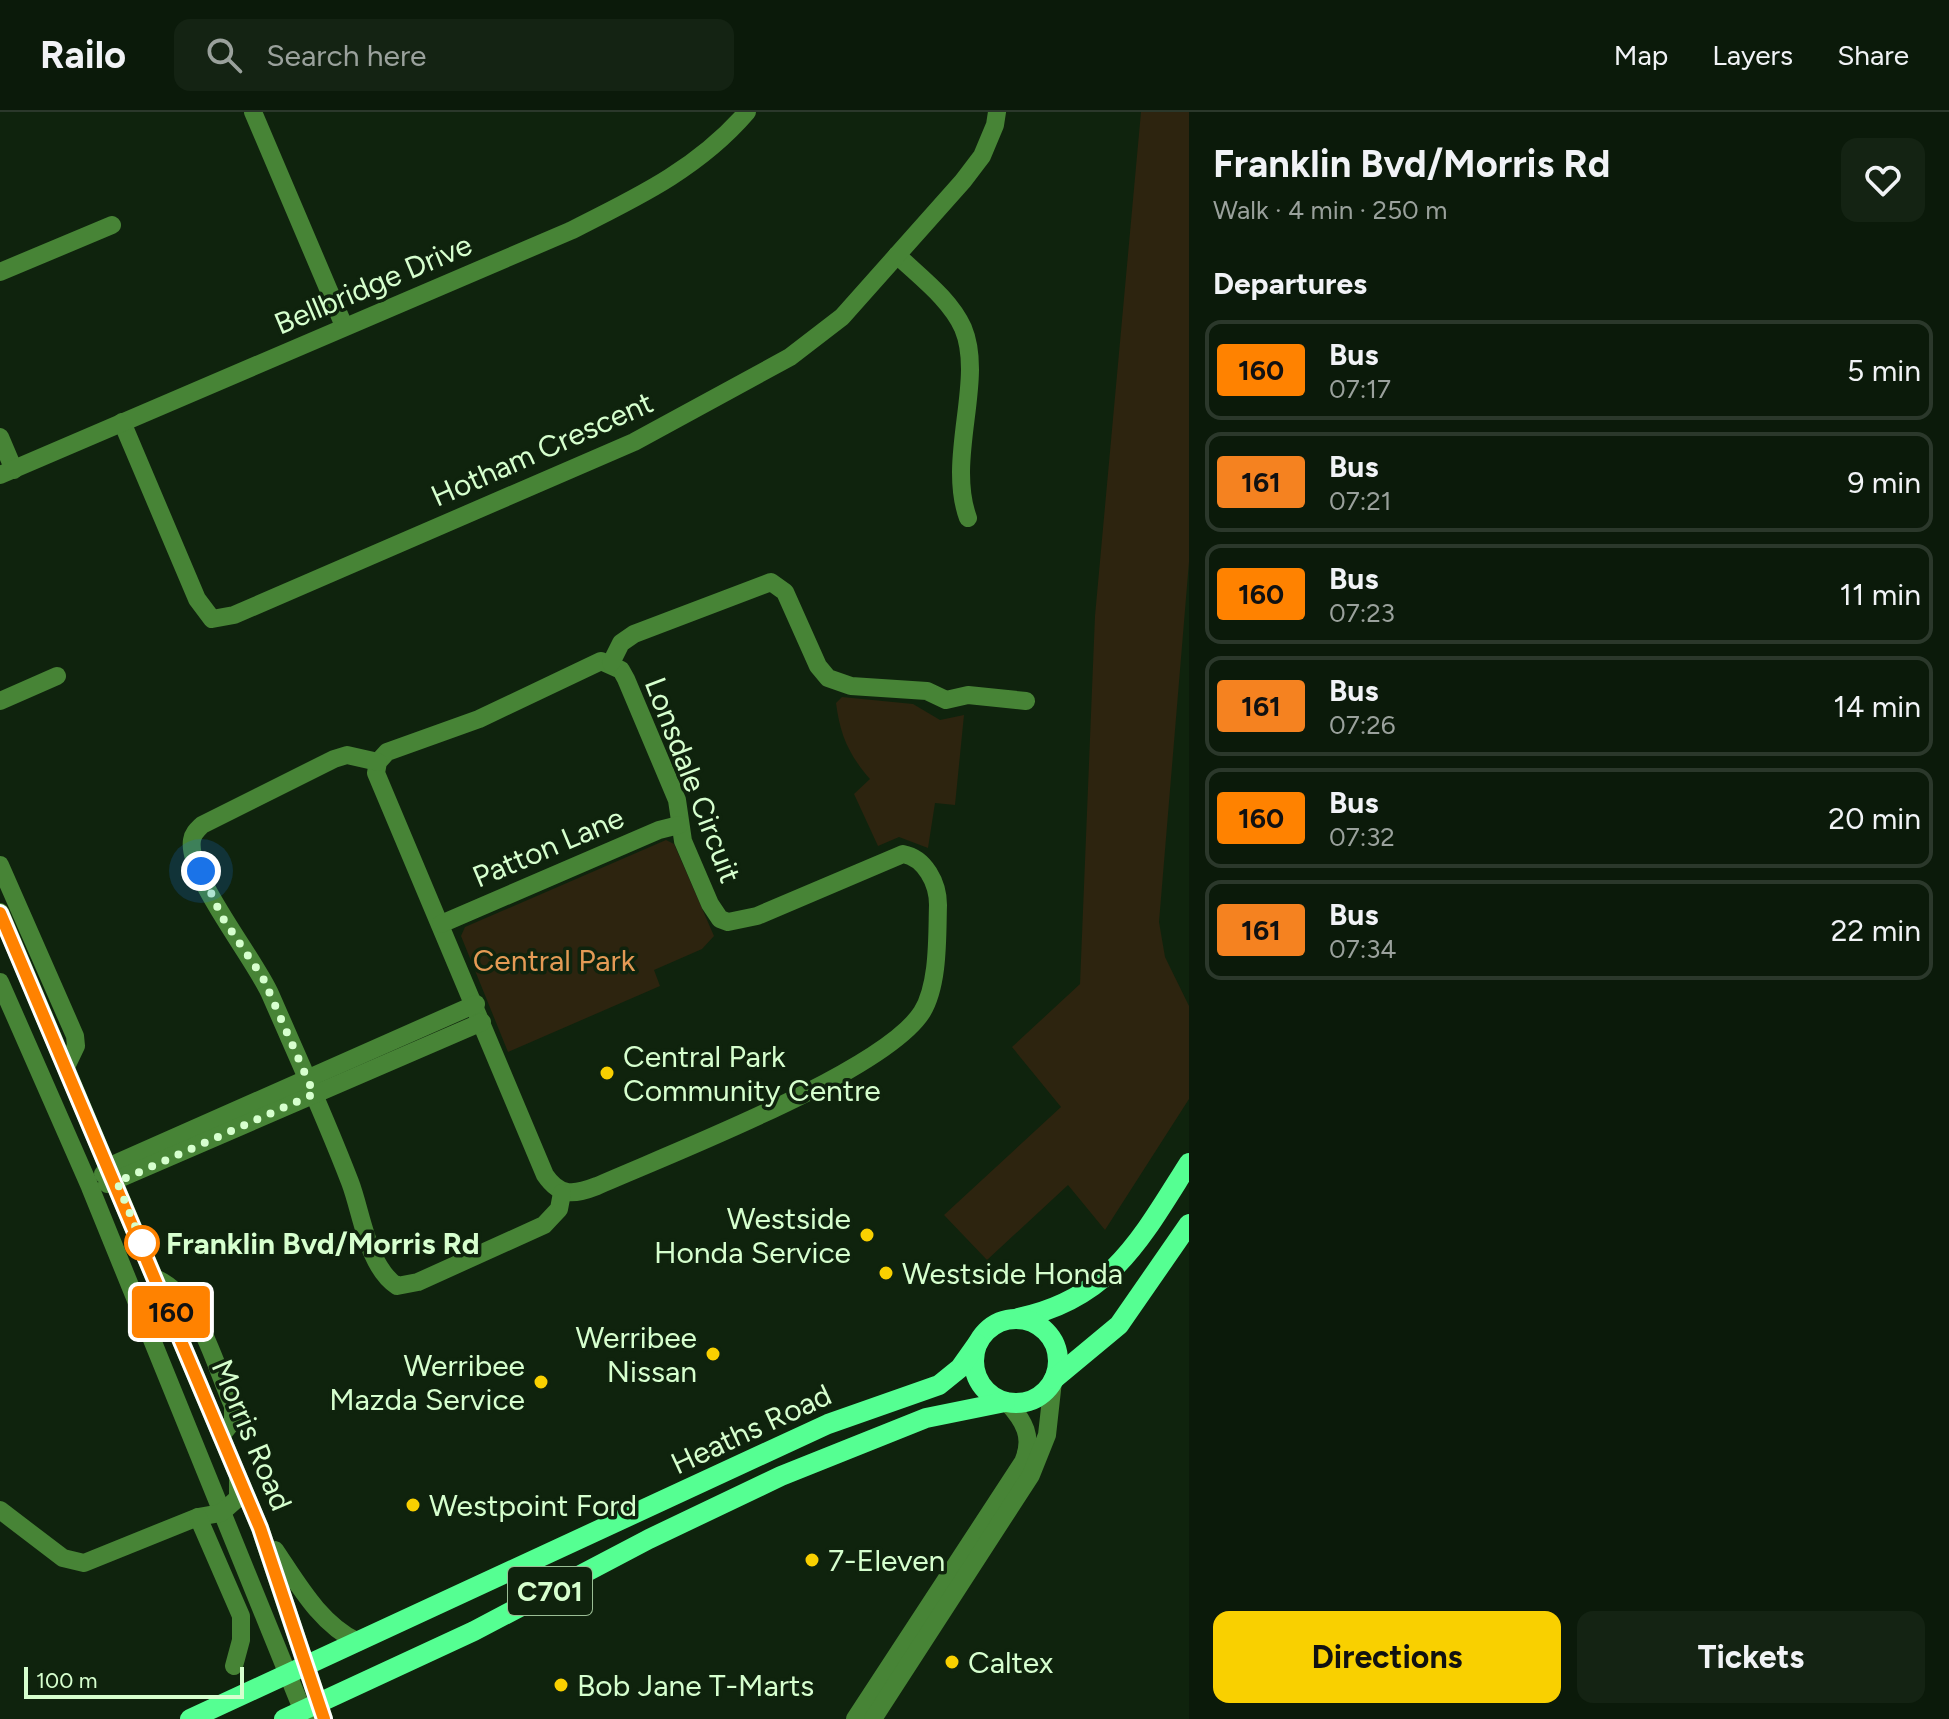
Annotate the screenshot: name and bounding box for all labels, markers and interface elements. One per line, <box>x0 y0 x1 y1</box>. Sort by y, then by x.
search box <box>174 19 734 91</box>
text: Railo <box>40 32 126 78</box>
icon: search <box>202 33 246 77</box>
text: Search here <box>266 37 426 74</box>
text: Map <box>1614 38 1668 72</box>
text: Layers <box>1712 38 1793 72</box>
text: Share <box>1837 38 1909 72</box>
button: heart <box>1841 138 1925 222</box>
text: Franklin Bvd/Morris Rd <box>1213 141 1610 187</box>
text: Walk · 4 min · 250 m <box>1213 194 1447 226</box>
street label: Bellbridge Drive <box>269 226 477 342</box>
text: Departures <box>1213 265 1367 302</box>
text: Bus <box>1329 336 1378 373</box>
text: 5 min <box>1847 352 1921 389</box>
text: 160 <box>1238 353 1284 387</box>
text: 07:17 <box>1329 373 1391 405</box>
street label: Hotham Crescent <box>425 383 659 515</box>
text: Bus <box>1329 448 1378 485</box>
text: 9 min <box>1847 464 1921 501</box>
text: 161 <box>1241 465 1281 499</box>
text: 07:21 <box>1329 485 1391 517</box>
text: Bus <box>1329 560 1378 597</box>
text: 11 min <box>1840 576 1921 613</box>
text: 160 <box>1238 577 1284 611</box>
text: 07:23 <box>1329 597 1395 629</box>
street label: Lonsdale Circuit <box>637 672 749 888</box>
text: Bus <box>1329 672 1378 709</box>
text: 14 min <box>1833 688 1921 725</box>
text: 161 <box>1241 689 1281 723</box>
text: 07:26 <box>1329 709 1395 741</box>
text: Bus <box>1329 784 1378 821</box>
street label: Patton Lane <box>467 799 629 895</box>
text: 20 min <box>1828 800 1921 837</box>
text: 160 <box>1238 801 1284 835</box>
text: 07:32 <box>1329 821 1395 853</box>
your location <box>181 851 221 891</box>
text: Bus <box>1329 896 1378 933</box>
text: 22 min <box>1831 912 1921 949</box>
text: 161 <box>1241 913 1281 947</box>
text: 07:34 <box>1329 933 1397 965</box>
park label: Central Park <box>473 942 636 979</box>
place label: Central Park Community Centre <box>623 1038 881 1109</box>
marker: Central Park Community Centre <box>598 1064 616 1082</box>
place label: Westside Honda Service <box>654 1200 851 1271</box>
place label: Franklin Bvd/Morris Rd <box>166 1225 480 1262</box>
marker: Franklin Bvd/Morris Rd <box>125 1226 159 1260</box>
marker: Westside Honda Service <box>858 1226 876 1244</box>
place label: Westside Honda <box>902 1255 1123 1292</box>
marker: Westside Honda <box>877 1264 895 1282</box>
line badge: 160 <box>125 1286 217 1338</box>
text: 160 <box>148 1295 194 1329</box>
place label: Werribee Nissan <box>575 1319 697 1390</box>
marker: Werribee Nissan <box>704 1345 722 1363</box>
place label: Werribee Mazda Service <box>329 1347 525 1418</box>
street label: Morris Road <box>204 1354 300 1516</box>
marker: Werribee Mazda Service <box>532 1373 550 1391</box>
street label: Heaths Road <box>665 1376 837 1482</box>
place label: Westpoint Ford <box>429 1487 637 1524</box>
marker: Westpoint Ford <box>404 1496 422 1514</box>
place label: 7-Eleven <box>828 1542 945 1579</box>
marker: 7-Eleven <box>803 1551 821 1569</box>
road number: C701 <box>508 1567 592 1615</box>
button: Directions <box>1213 1611 1561 1703</box>
button: Tickets <box>1577 1611 1925 1703</box>
place label: Caltex <box>968 1644 1053 1681</box>
marker: Caltex <box>943 1653 961 1671</box>
scale bar <box>24 1663 244 1699</box>
text: 100 m <box>36 1667 97 1694</box>
place label: Bob Jane T-Marts <box>577 1667 814 1704</box>
marker: Bob Jane T-Marts <box>552 1676 570 1694</box>

